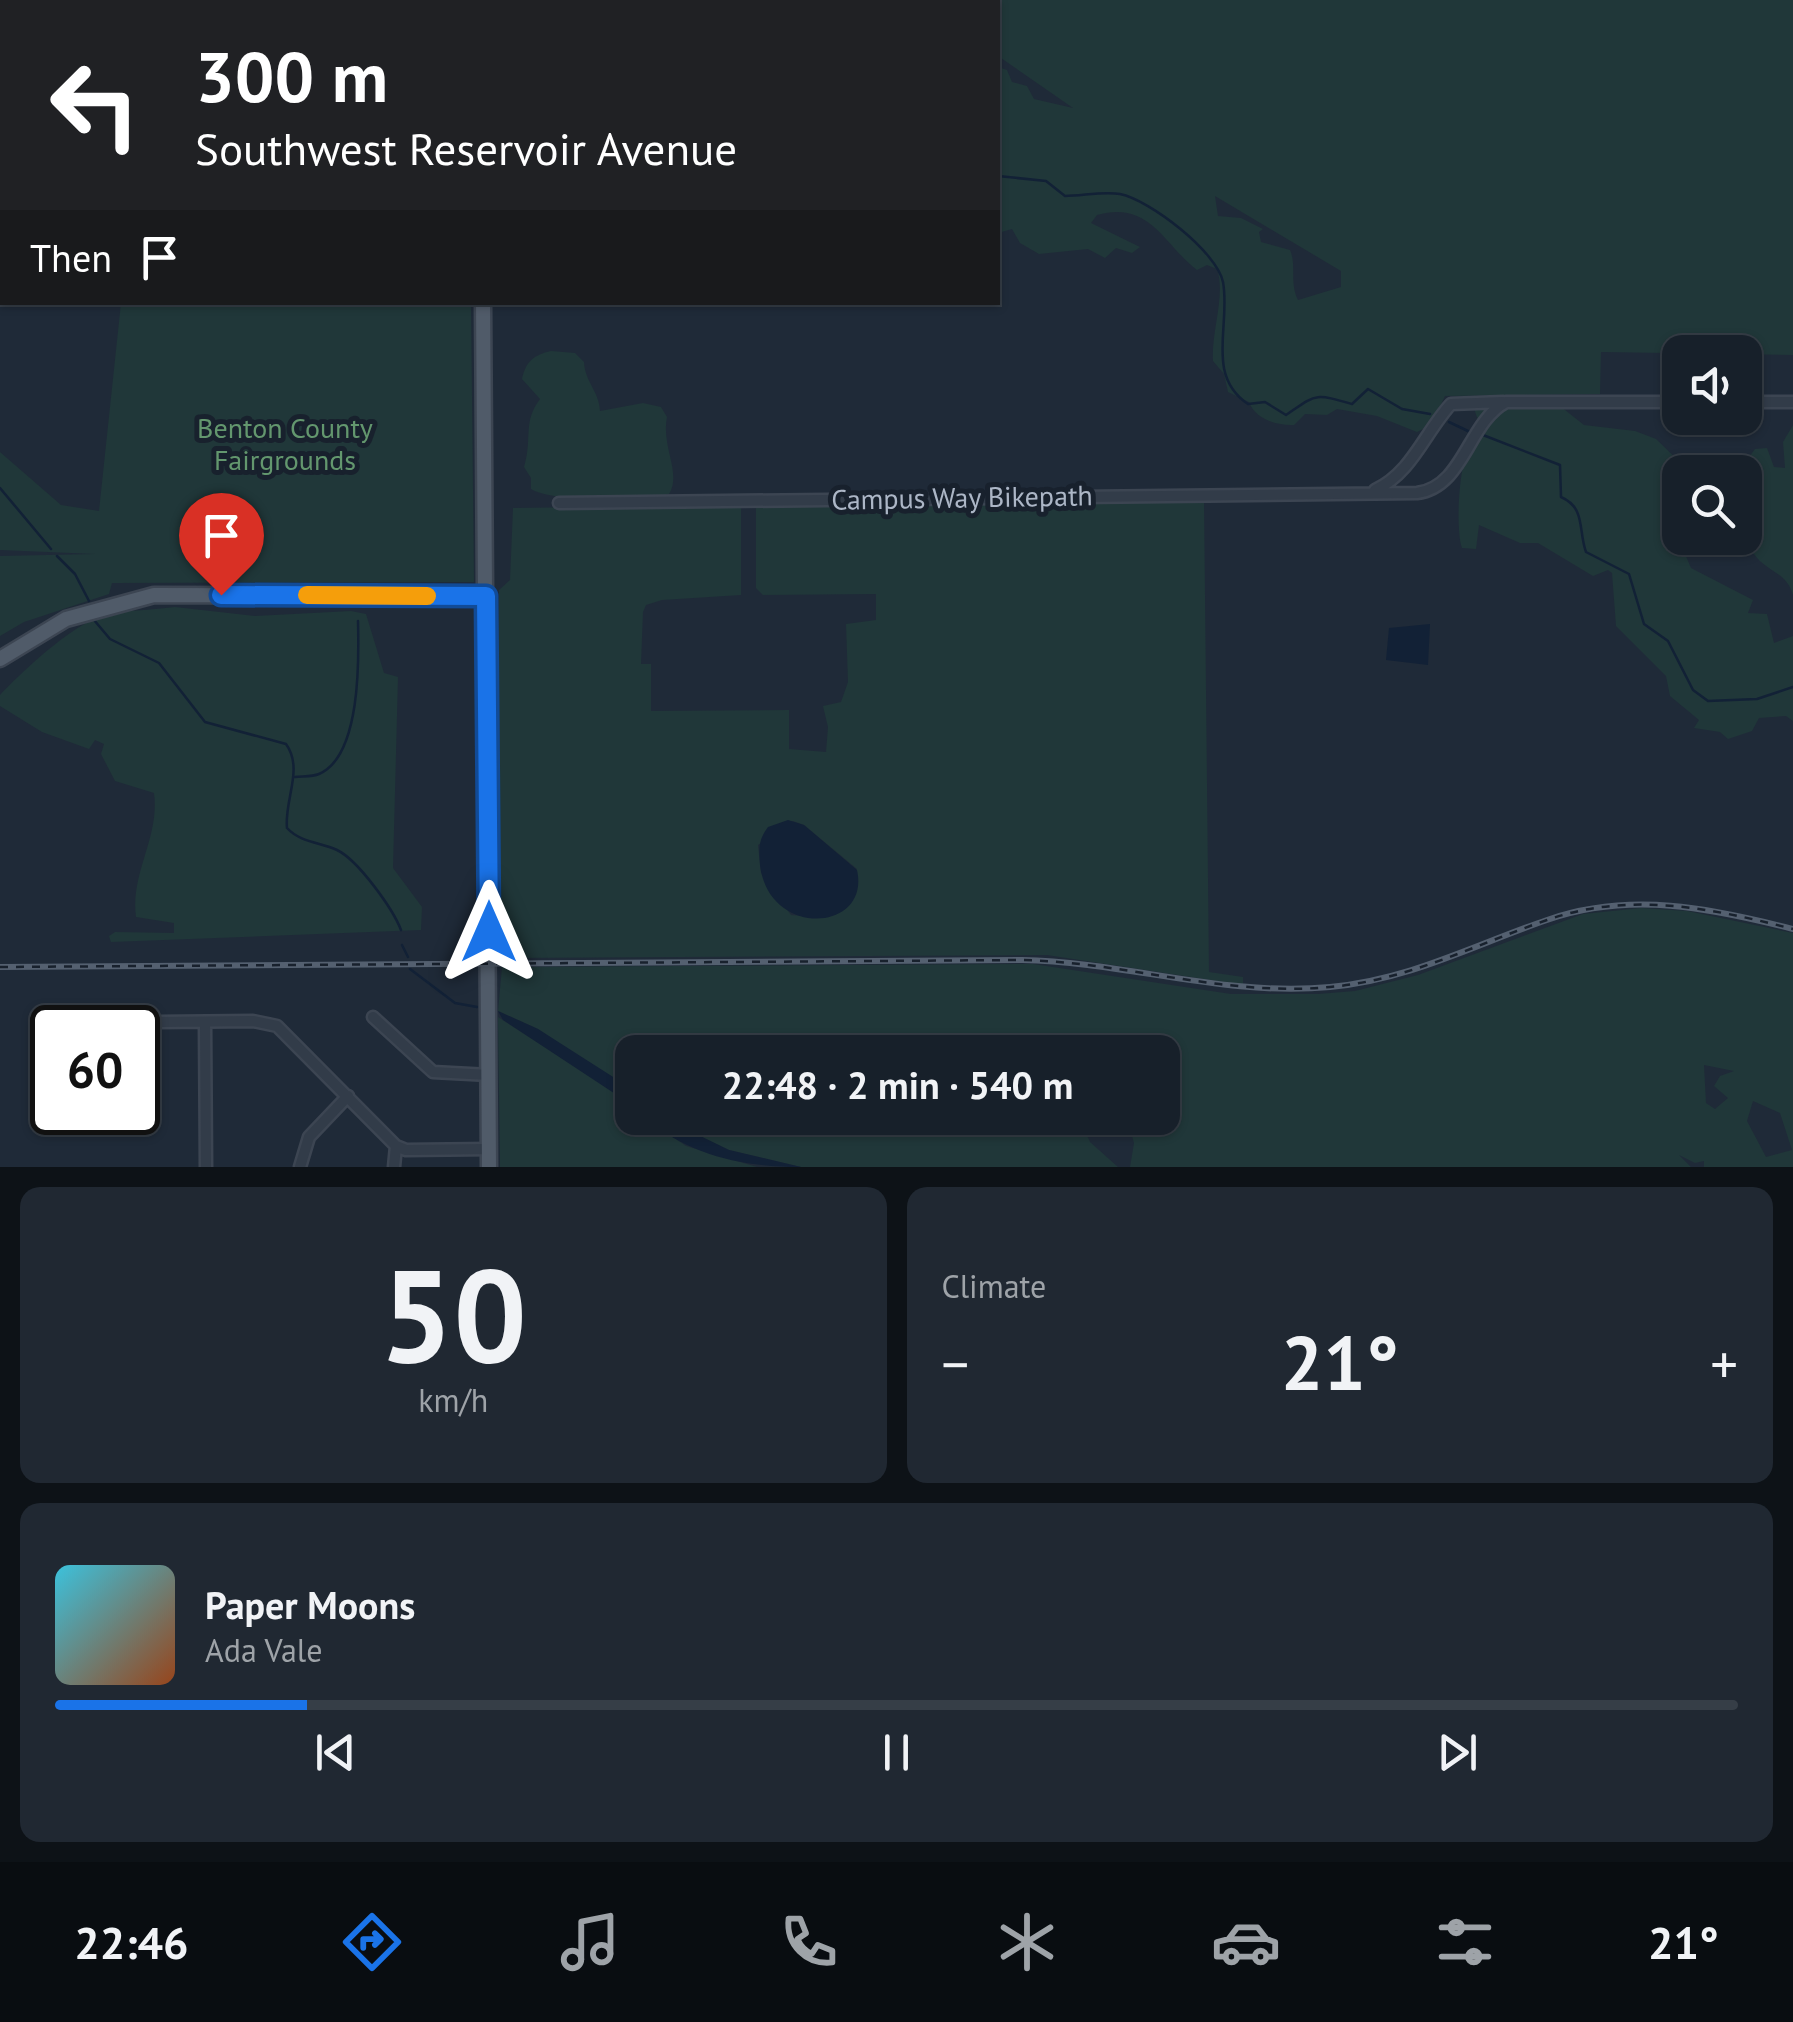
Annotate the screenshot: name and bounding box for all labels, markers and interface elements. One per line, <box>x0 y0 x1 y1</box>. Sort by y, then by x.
text: 300 m <box>195 31 388 121</box>
icon: left <box>30 40 160 170</box>
text: Southwest Reservoir Avenue <box>195 119 737 177</box>
icon: arrive <box>132 230 187 285</box>
text: Then <box>30 233 112 282</box>
map controls <box>1662 335 1762 555</box>
button: sound <box>1662 335 1762 435</box>
park label: Benton County Fairgrounds <box>197 409 373 478</box>
button: search <box>1662 455 1762 555</box>
street label: Campus Way Bikepath <box>831 476 1093 518</box>
pin <box>179 493 264 596</box>
icon: arrive <box>194 508 249 563</box>
position arrow <box>437 880 541 984</box>
speed limit sign: 60 <box>30 1005 160 1135</box>
text: 22:48 · 2 min · 540 m <box>722 1060 1073 1109</box>
text: 50 <box>380 1230 527 1398</box>
text: Climate <box>942 1265 1046 1307</box>
text: 21° <box>1281 1314 1399 1411</box>
text: − <box>942 1328 969 1399</box>
text: + <box>1710 1328 1738 1399</box>
text: km/h <box>418 1379 488 1421</box>
text: Paper Moons <box>205 1580 415 1629</box>
text: Ada Vale <box>205 1629 322 1671</box>
icon: previous <box>308 1725 363 1780</box>
icon: pause <box>869 1725 924 1780</box>
icon: next <box>1430 1725 1485 1780</box>
icon: directions <box>337 1907 407 1977</box>
icon: music <box>555 1907 625 1977</box>
icon: phone <box>774 1907 844 1977</box>
icon: climate <box>992 1907 1062 1977</box>
icon: car <box>1211 1907 1281 1977</box>
icon: filters <box>1430 1907 1500 1977</box>
text: 22:46 <box>74 1913 188 1971</box>
text: 21° <box>1648 1913 1719 1971</box>

